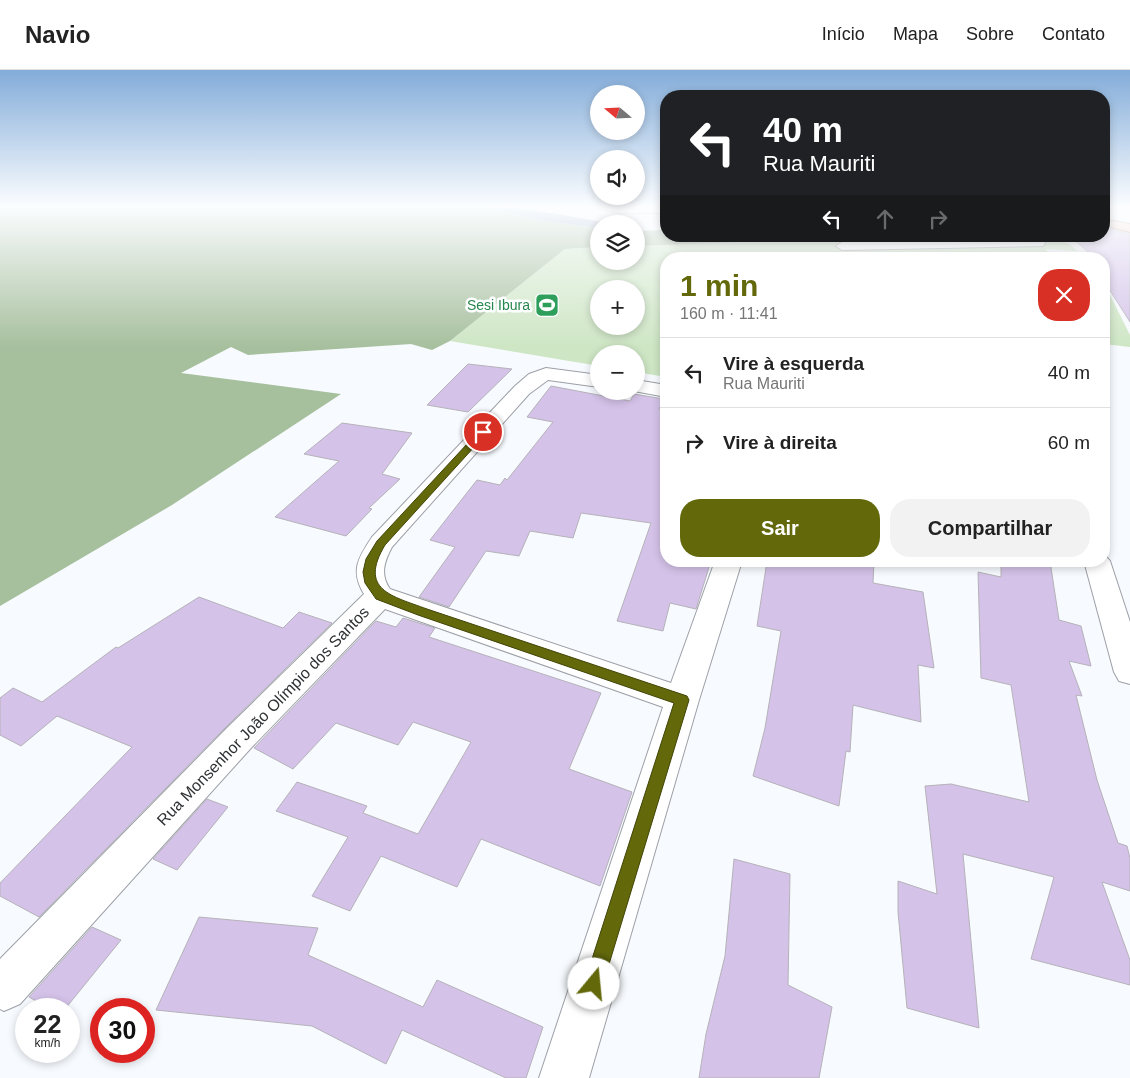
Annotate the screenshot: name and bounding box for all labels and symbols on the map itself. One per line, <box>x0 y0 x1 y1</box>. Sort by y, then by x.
north arrow <box>590 85 645 140</box>
sports icon: Sesi Ibura <box>534 292 560 318</box>
place label: Sesi Ibura <box>467 297 530 313</box>
pin <box>462 411 504 453</box>
street label: Rua Monsenhor João Olímpio dos Santos <box>154 603 372 829</box>
position arrow <box>567 957 619 1009</box>
speed limit sign: 30 <box>90 998 155 1063</box>

